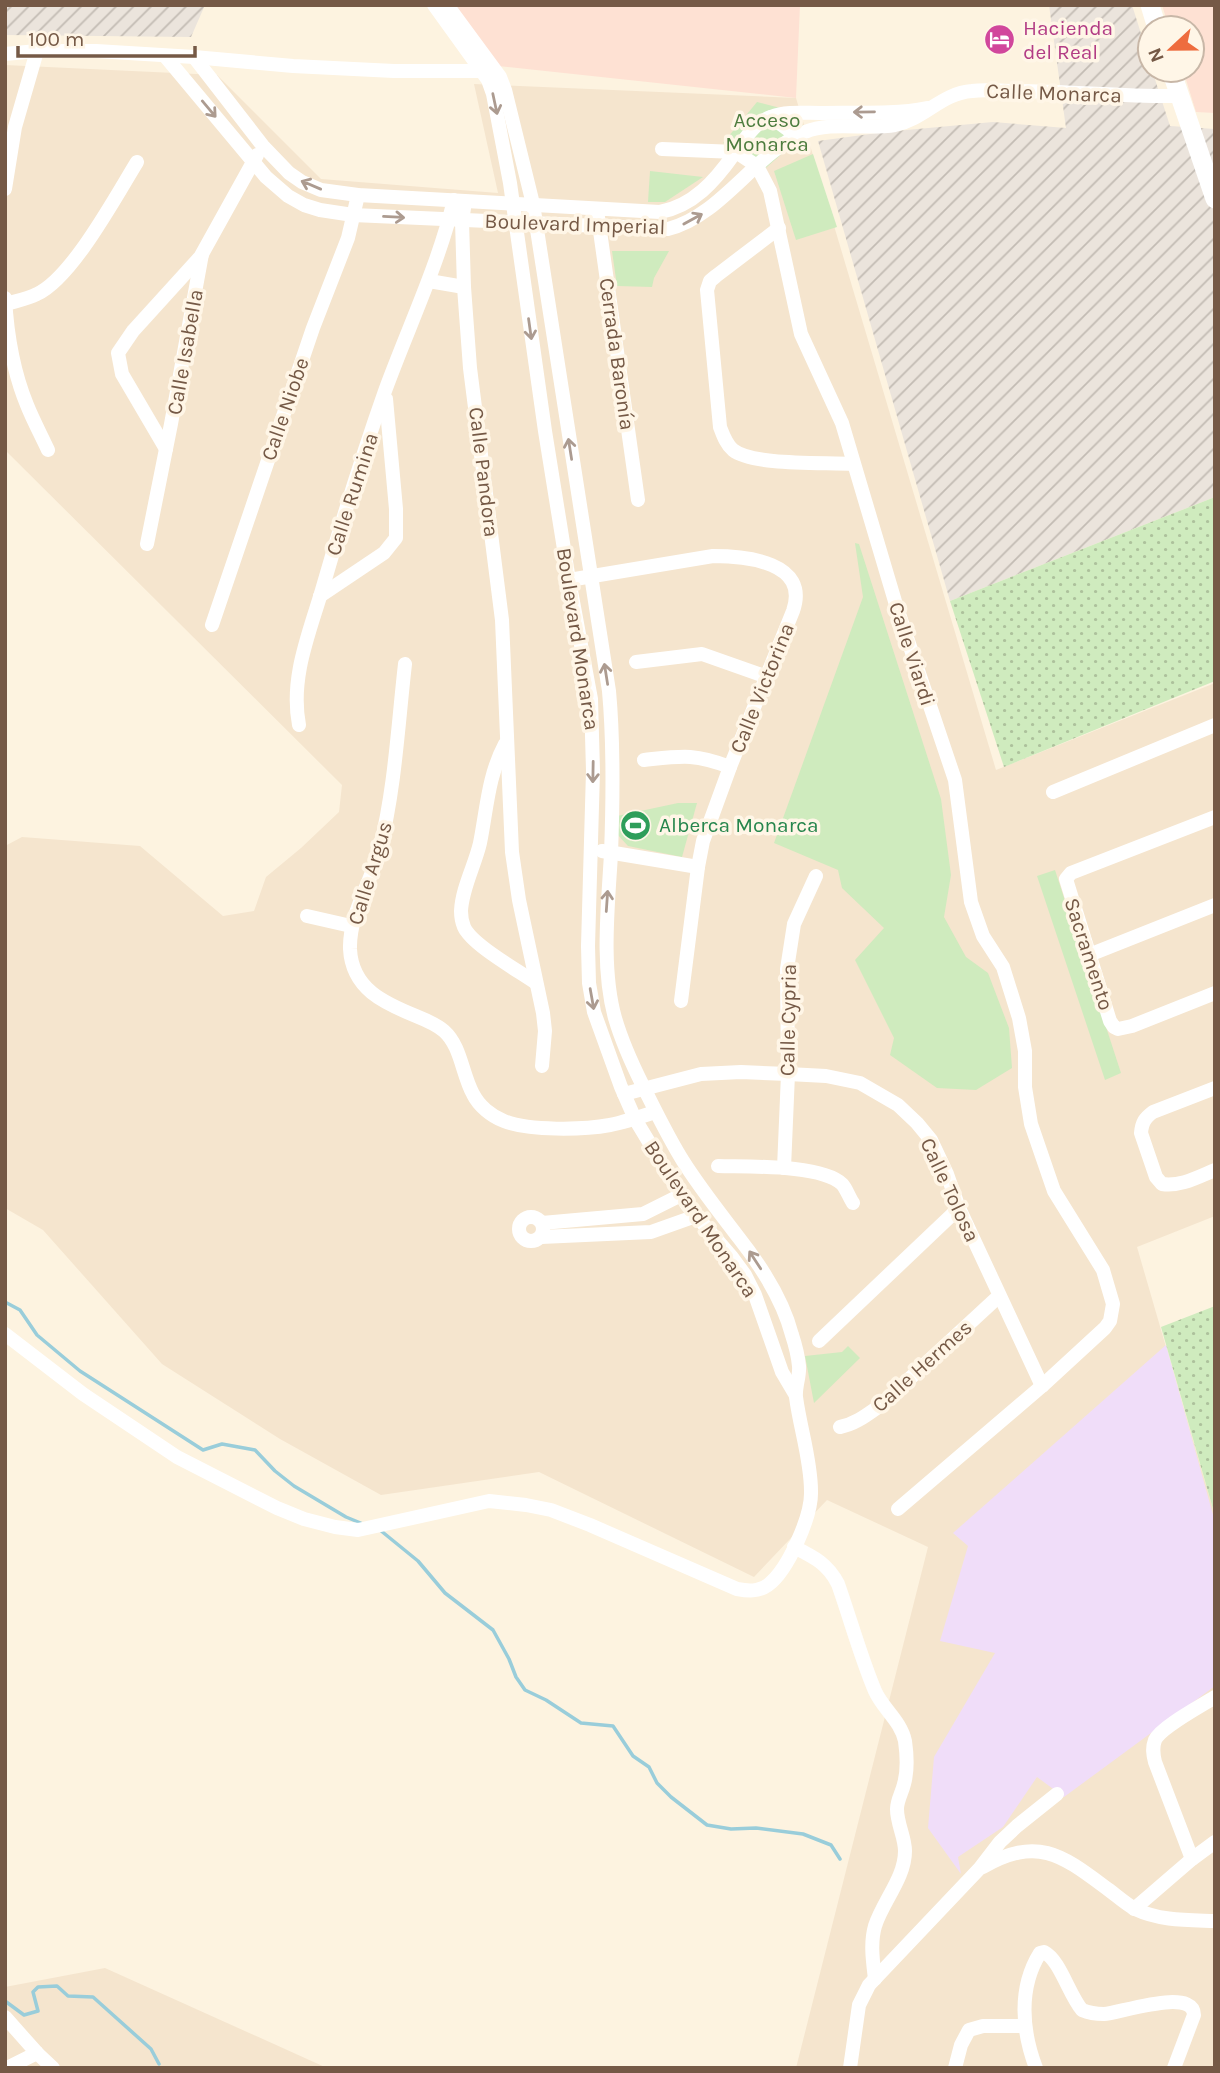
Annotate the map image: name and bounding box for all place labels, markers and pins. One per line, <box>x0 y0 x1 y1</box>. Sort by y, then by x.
place label: Hacienda del Real <box>1023 16 1113 64</box>
hotel icon: Hacienda del Real <box>983 23 1017 57</box>
sports icon: Alberca Monarca <box>619 808 653 842</box>
place label: Alberca Monarca <box>659 813 819 837</box>

